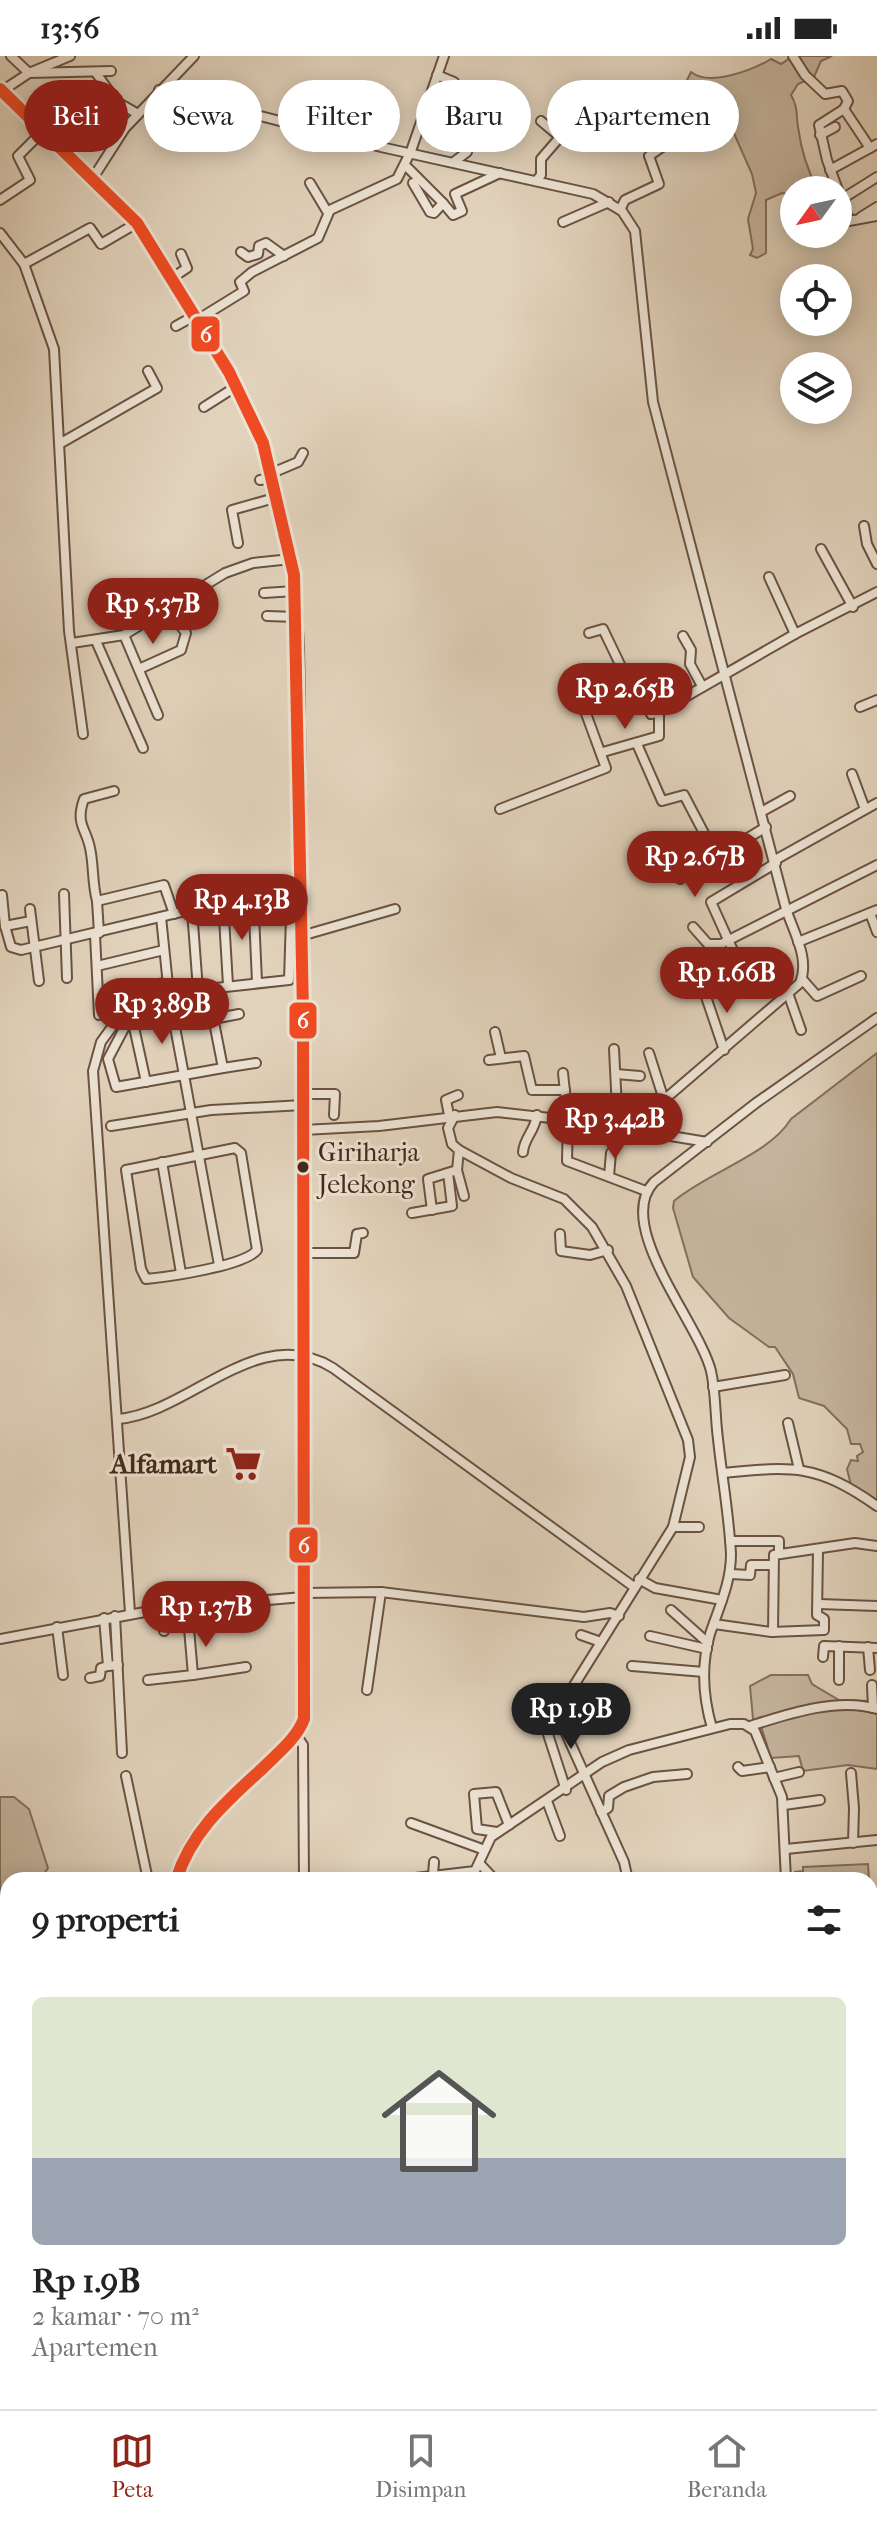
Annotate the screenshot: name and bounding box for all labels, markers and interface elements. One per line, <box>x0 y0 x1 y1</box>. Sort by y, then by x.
text: 13:56 <box>40 11 100 46</box>
chip: Beli <box>24 80 128 152</box>
chip: Sewa <box>144 80 262 152</box>
chip: Filter <box>278 80 400 152</box>
chip: Baru <box>416 80 531 152</box>
chip: Apartemen <box>547 80 739 152</box>
north arrow <box>780 176 852 248</box>
map controls <box>780 176 852 424</box>
button: locate <box>780 264 852 336</box>
line badge: 6 <box>190 315 221 353</box>
text: 6 <box>200 322 213 348</box>
button: layers <box>780 352 852 424</box>
pin: Rp 5.37B <box>70 578 236 646</box>
text: Rp 5.37B <box>106 588 200 619</box>
pin: Rp 2.65B <box>542 663 708 731</box>
text: Rp 2.65B <box>575 673 675 704</box>
pin: Rp 2.67B <box>612 831 778 899</box>
text: Rp 2.67B <box>645 841 745 872</box>
pin: Rp 4.13B <box>159 874 325 942</box>
text: Rp 4.13B <box>194 884 290 915</box>
pin: Rp 1.66B <box>644 947 810 1015</box>
text: Rp 1.66B <box>678 957 776 988</box>
pin: Rp 3.89B <box>79 978 245 1046</box>
text: Rp 3.89B <box>113 988 211 1019</box>
line badge: 6 <box>288 1001 318 1040</box>
text: 6 <box>297 1008 310 1034</box>
pin: Rp 3.42B <box>532 1093 698 1161</box>
text: Rp 3.42B <box>565 1103 665 1134</box>
place label: Giriharja Jelekong <box>316 1137 421 1200</box>
marker: Giriharja Jelekong <box>295 1159 311 1175</box>
supermarket icon: Alfamart <box>224 1444 262 1482</box>
place label: Alfamart <box>109 1447 218 1480</box>
line badge: 6 <box>288 1526 319 1564</box>
text: 6 <box>298 1533 311 1559</box>
pin: Rp 1.37B <box>123 1581 289 1649</box>
text: Rp 1.37B <box>160 1591 252 1622</box>
pin: Rp 1.9B <box>497 1683 645 1751</box>
text: Rp 1.9B <box>530 1693 613 1724</box>
icon: filters <box>802 1898 846 1942</box>
text: 9 properti <box>32 1900 179 1940</box>
icon: home <box>367 2049 511 2193</box>
text: Rp 1.9B <box>32 2261 141 2301</box>
text: 2 kamar · 70 m² <box>32 2301 199 2332</box>
text: Apartemen <box>32 2332 158 2363</box>
tab: Peta <box>110 2429 154 2503</box>
tab: Disimpan <box>375 2429 466 2503</box>
tab: Beranda <box>687 2429 767 2503</box>

